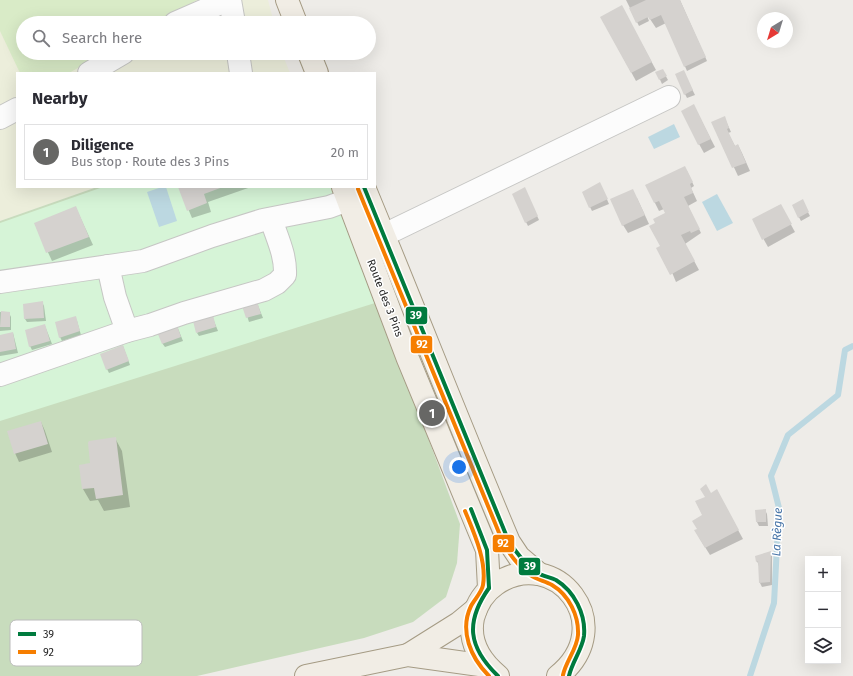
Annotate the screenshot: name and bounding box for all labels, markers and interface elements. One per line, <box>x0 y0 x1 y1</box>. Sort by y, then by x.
north arrow <box>757 12 793 48</box>
search box <box>16 16 376 60</box>
icon: search <box>30 27 52 49</box>
text: Search here <box>62 29 142 47</box>
text: Nearby <box>32 88 87 109</box>
text: Diligence <box>71 136 134 154</box>
text: 1 <box>43 145 49 160</box>
text: 20 m <box>331 145 359 160</box>
text: Bus stop · Route des 3 Pins <box>71 154 229 169</box>
street label: Route des 3 Pins <box>364 257 406 339</box>
line badge: 39 <box>405 306 428 325</box>
text: 39 <box>409 309 422 322</box>
line badge: 92 <box>410 335 433 354</box>
text: 92 <box>416 338 428 351</box>
pin: 1 <box>419 398 445 428</box>
your location <box>449 457 469 477</box>
water label: La Règue <box>769 507 785 557</box>
line badge: 92 <box>492 534 515 553</box>
text: 92 <box>497 537 509 550</box>
map controls <box>805 556 841 664</box>
button: + <box>805 556 841 592</box>
line badge: 39 <box>518 557 541 576</box>
text: 39 <box>523 560 536 573</box>
button: − <box>805 592 841 628</box>
legend <box>10 620 142 666</box>
text: 39 <box>43 628 54 641</box>
button: layers <box>805 628 841 664</box>
text: 92 <box>43 646 54 659</box>

